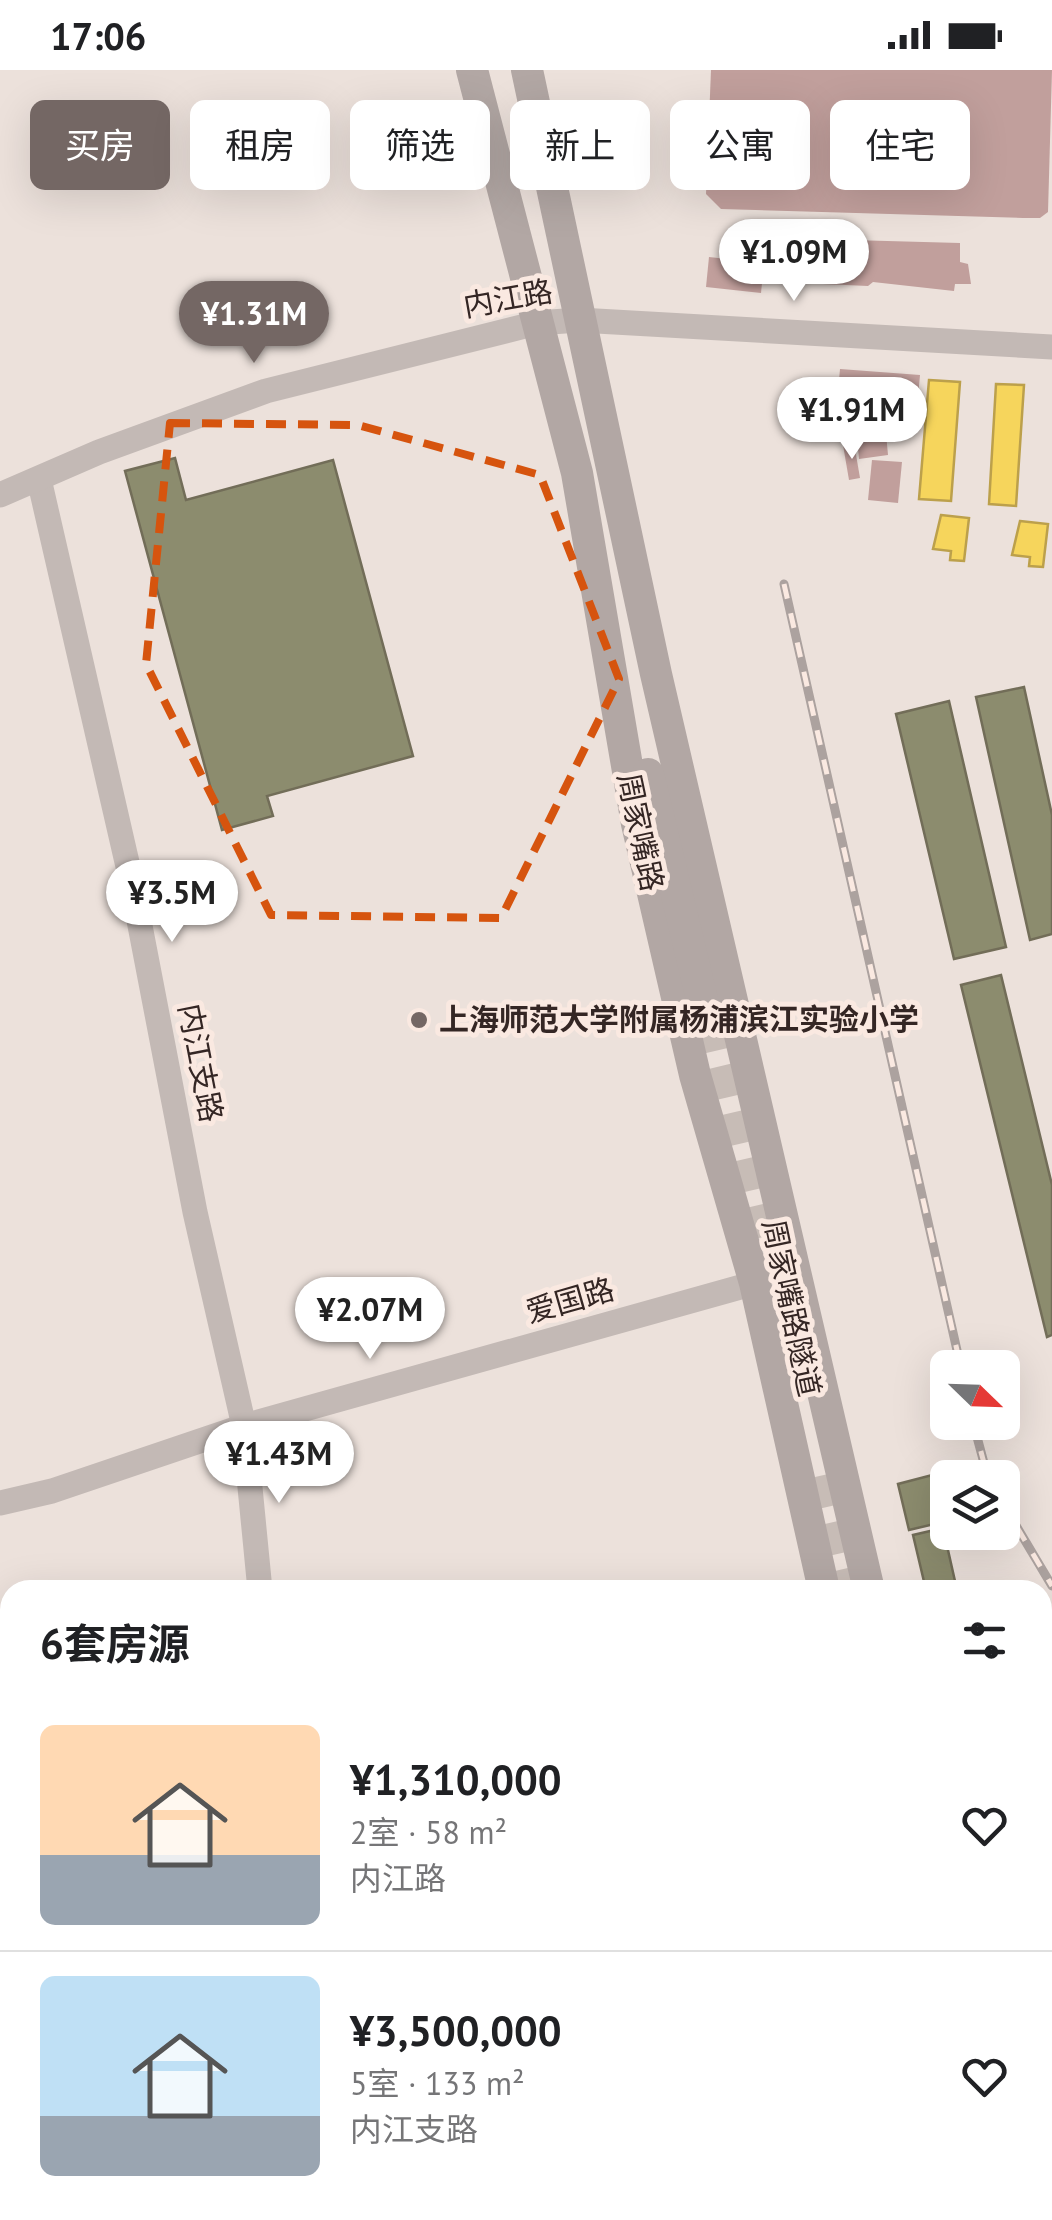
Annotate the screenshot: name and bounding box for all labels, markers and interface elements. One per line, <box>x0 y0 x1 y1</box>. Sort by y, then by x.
text: 17:06 <box>50 11 146 60</box>
chip: 买房 <box>30 100 170 190</box>
chip: 租房 <box>190 100 330 190</box>
chip: 筛选 <box>350 100 490 190</box>
chip: 新上 <box>510 100 650 190</box>
chip: 公寓 <box>670 100 810 190</box>
chip: 住宅 <box>830 100 970 190</box>
pin: ¥1.09M <box>713 219 875 304</box>
text: ¥1.09M <box>741 230 847 272</box>
street label: 内江路 <box>460 271 555 325</box>
pin: ¥1.31M <box>173 281 335 366</box>
text: ¥1.31M <box>201 292 307 334</box>
pin: ¥1.91M <box>771 377 933 462</box>
text: ¥1.91M <box>799 388 905 430</box>
street label: 周家嘴路 <box>610 769 673 894</box>
pin: ¥3.5M <box>102 860 242 945</box>
text: ¥3.5M <box>128 871 216 913</box>
place label: 上海师范大学附属杨浦滨江实验小学 <box>439 999 919 1038</box>
street label: 内江支路 <box>171 1000 232 1125</box>
marker: 上海师范大学附属杨浦滨江实验小学 <box>408 1009 430 1031</box>
street label: 周家嘴路隧道 <box>755 1216 830 1400</box>
street label: 爱国路 <box>521 1268 618 1331</box>
pin: ¥2.07M <box>289 1277 451 1362</box>
text: ¥2.07M <box>317 1288 423 1330</box>
north arrow <box>930 1350 1020 1440</box>
map controls <box>930 1350 1020 1550</box>
pin: ¥1.43M <box>198 1421 360 1506</box>
text: ¥1.43M <box>226 1432 332 1474</box>
button: layers <box>930 1460 1020 1550</box>
icon: filters <box>957 1613 1012 1668</box>
text: 6套房源 <box>40 1616 190 1671</box>
text: ¥1,310,000 <box>350 1752 562 1807</box>
icon: home <box>120 1765 240 1885</box>
icon: heart <box>957 1798 1012 1853</box>
text: 2室 · 58 m² <box>350 1811 507 1853</box>
text: 内江路 <box>350 1857 446 1899</box>
text: ¥3,500,000 <box>350 2003 562 2058</box>
icon: home <box>120 2016 240 2136</box>
icon: heart <box>957 2049 1012 2104</box>
text: 5室 · 133 m² <box>350 2062 525 2104</box>
text: 内江支路 <box>350 2108 478 2150</box>

